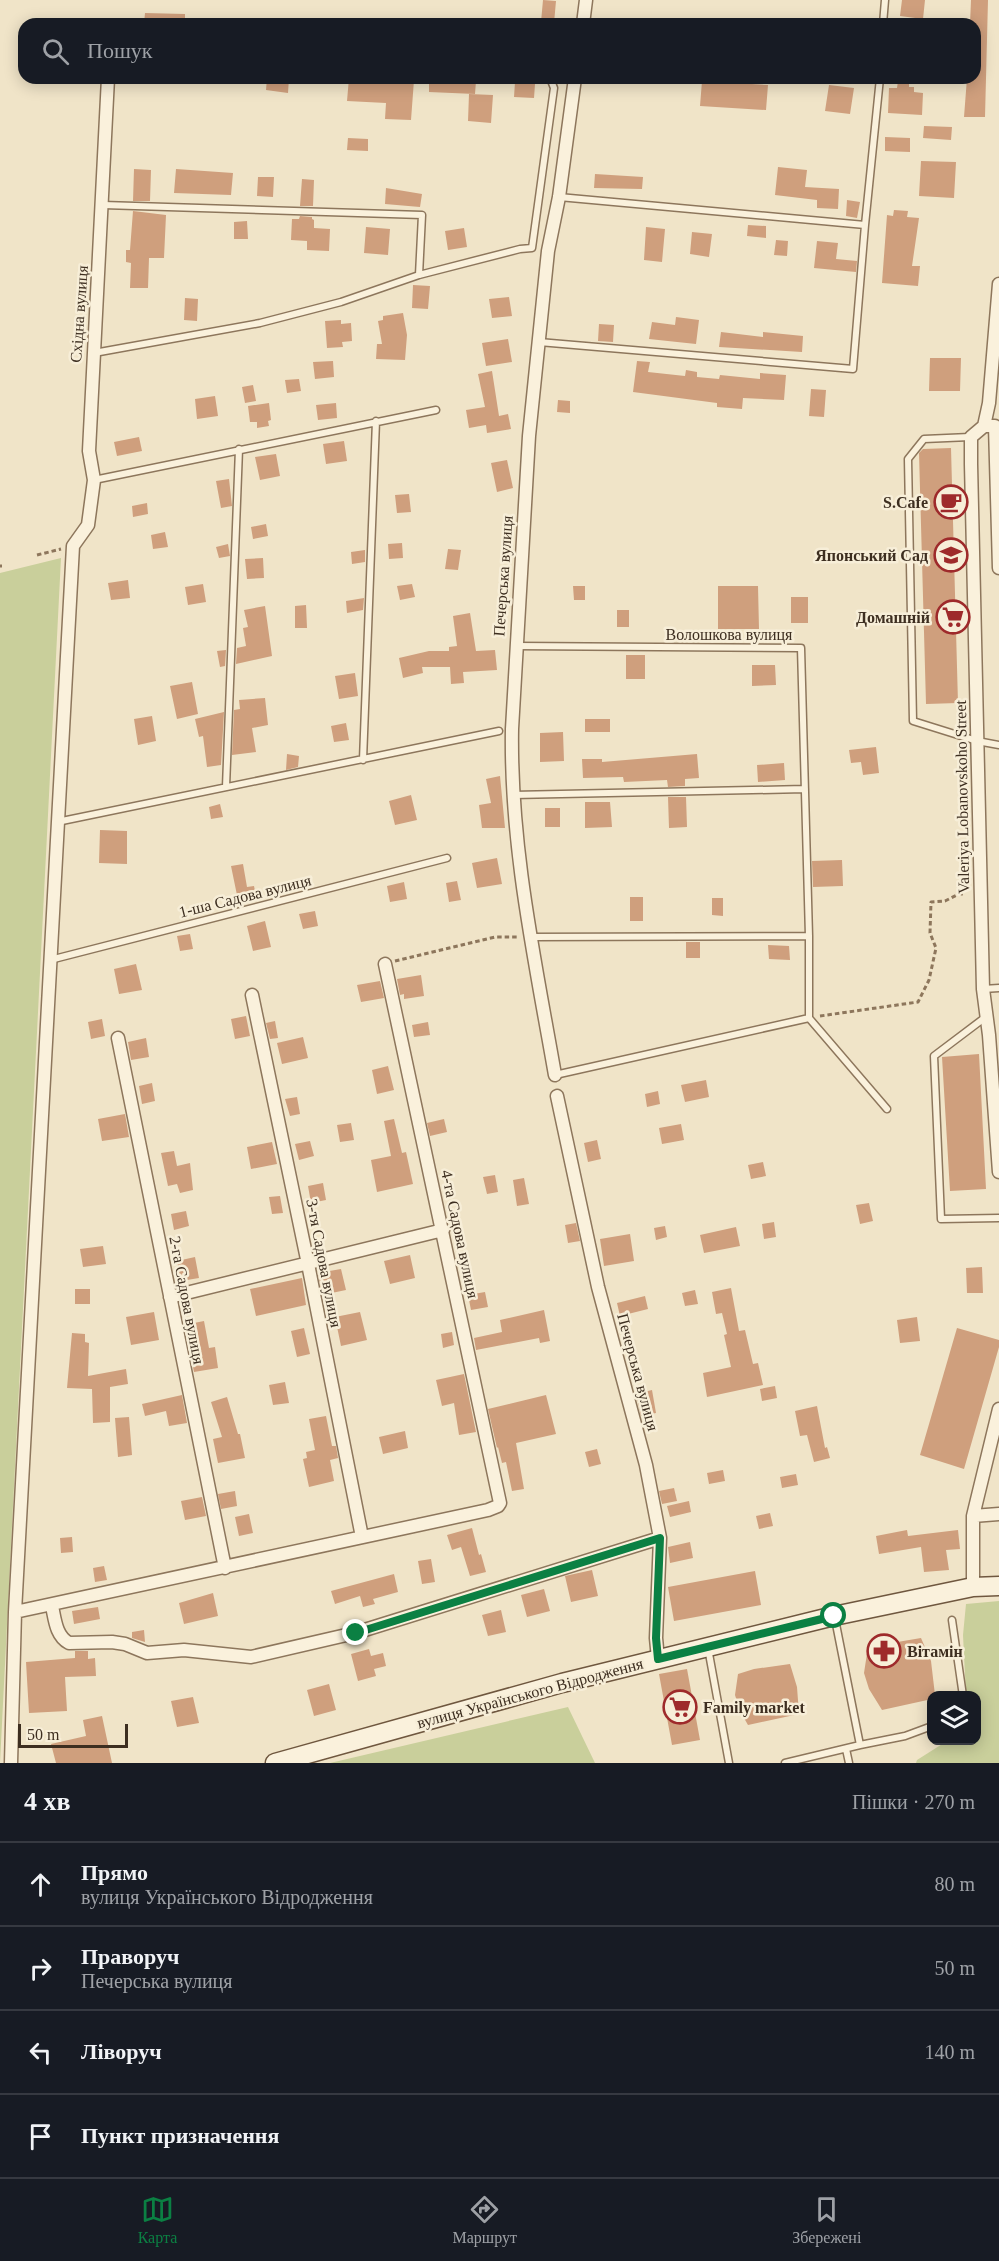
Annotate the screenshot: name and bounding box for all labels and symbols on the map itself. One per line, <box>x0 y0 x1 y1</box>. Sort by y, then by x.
street label: Східна вулиця <box>67 264 92 363</box>
cafe icon: S.Cafe <box>933 484 969 520</box>
place label: S.Cafe <box>883 494 928 511</box>
street label: Печерська вулиця <box>490 514 517 637</box>
school or university icon: Японський Сад <box>933 537 969 573</box>
place label: Японський Сад <box>815 547 928 564</box>
supermarket icon: Домашній <box>935 599 971 635</box>
place label: Домашній <box>856 609 930 627</box>
street label: Волошкова вулиця <box>666 626 793 644</box>
street label: Valeriya Lobanovskoho Street <box>952 699 973 894</box>
street label: 1-ша Садова вулиця <box>177 871 314 922</box>
street label: 4-та Садова вулиця <box>437 1168 482 1301</box>
street label: 3-тя Садова вулиця <box>302 1197 345 1330</box>
street label: 2-га Садова вулиця <box>165 1235 208 1366</box>
street label: Печерська вулиця <box>613 1311 662 1434</box>
route start <box>820 1602 846 1628</box>
route end <box>342 1619 368 1645</box>
pharmacy icon: Вітамін <box>866 1633 902 1669</box>
place label: Вітамін <box>907 1643 963 1660</box>
street label: вулиця Українського Відродження <box>415 1654 646 1732</box>
supermarket icon: Family market <box>662 1689 698 1725</box>
place label: Family market <box>703 1699 805 1717</box>
scale bar <box>18 1721 128 1748</box>

